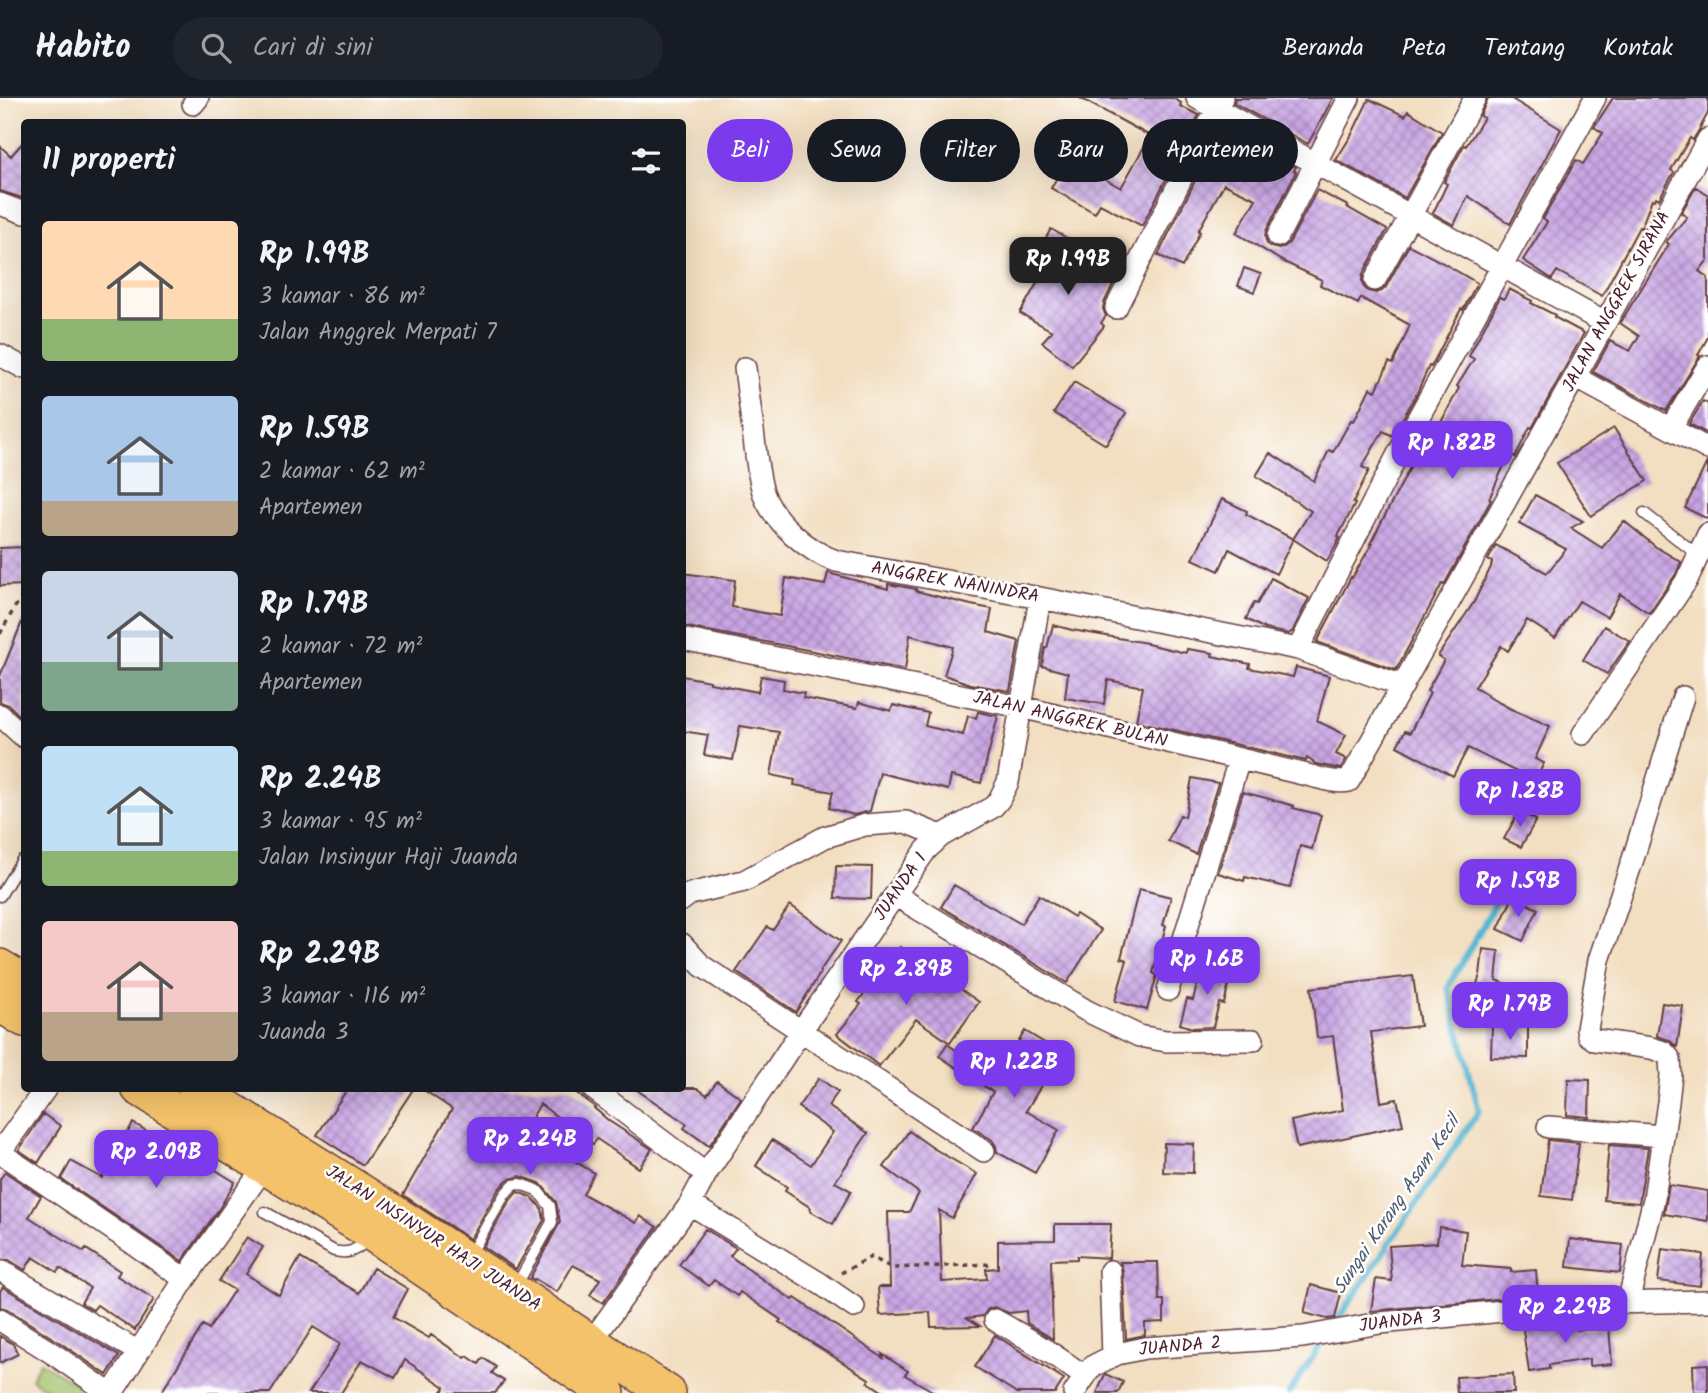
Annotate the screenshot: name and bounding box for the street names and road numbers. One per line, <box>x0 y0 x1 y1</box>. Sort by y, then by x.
street label: JALAN ANGGREK SIRANA <box>1555 206 1679 398</box>
street label: ANGGREK NANINDRA <box>869 554 1041 612</box>
street label: JALAN ANGGREK BULAN <box>970 684 1170 756</box>
street label: JUANDA 1 <box>867 847 935 927</box>
street label: JALAN INSINYUR HAJI JUANDA <box>319 1158 547 1320</box>
street label: JUANDA 3 <box>1357 1303 1443 1341</box>
street label: JUANDA 2 <box>1138 1329 1222 1365</box>

